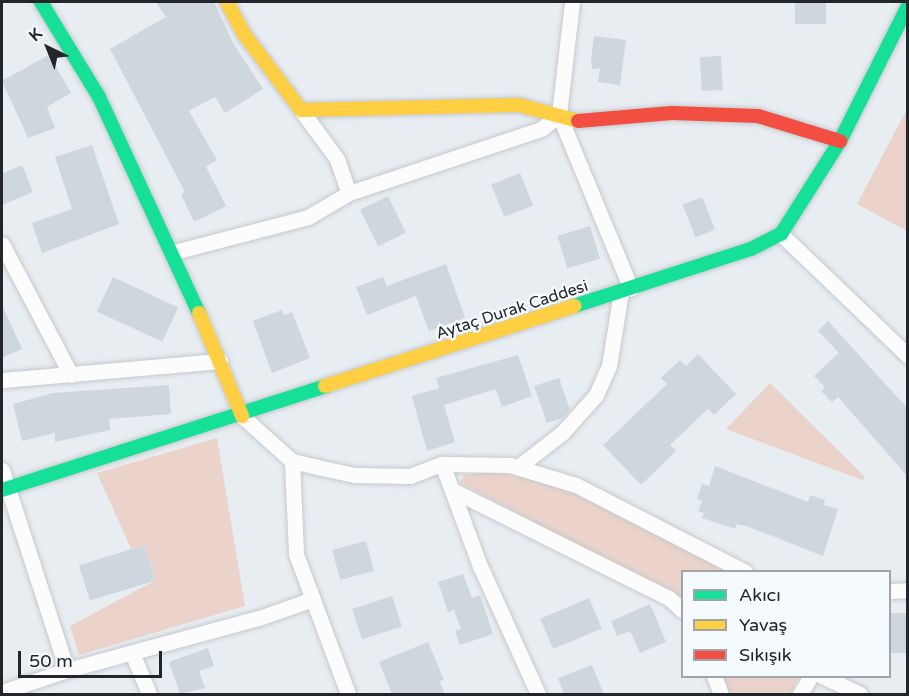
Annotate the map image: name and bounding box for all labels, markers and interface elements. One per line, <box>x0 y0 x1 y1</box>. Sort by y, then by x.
north arrow <box>18 18 78 78</box>
text: K <box>25 24 46 46</box>
street label: Aytaç Durak Caddesi <box>434 276 590 344</box>
legend <box>681 570 891 678</box>
text: Akıcı <box>739 584 781 606</box>
text: Yavaş <box>739 614 787 636</box>
scale bar <box>21 639 165 677</box>
text: Sıkışık <box>739 644 792 666</box>
text: 50 m <box>29 650 73 672</box>

